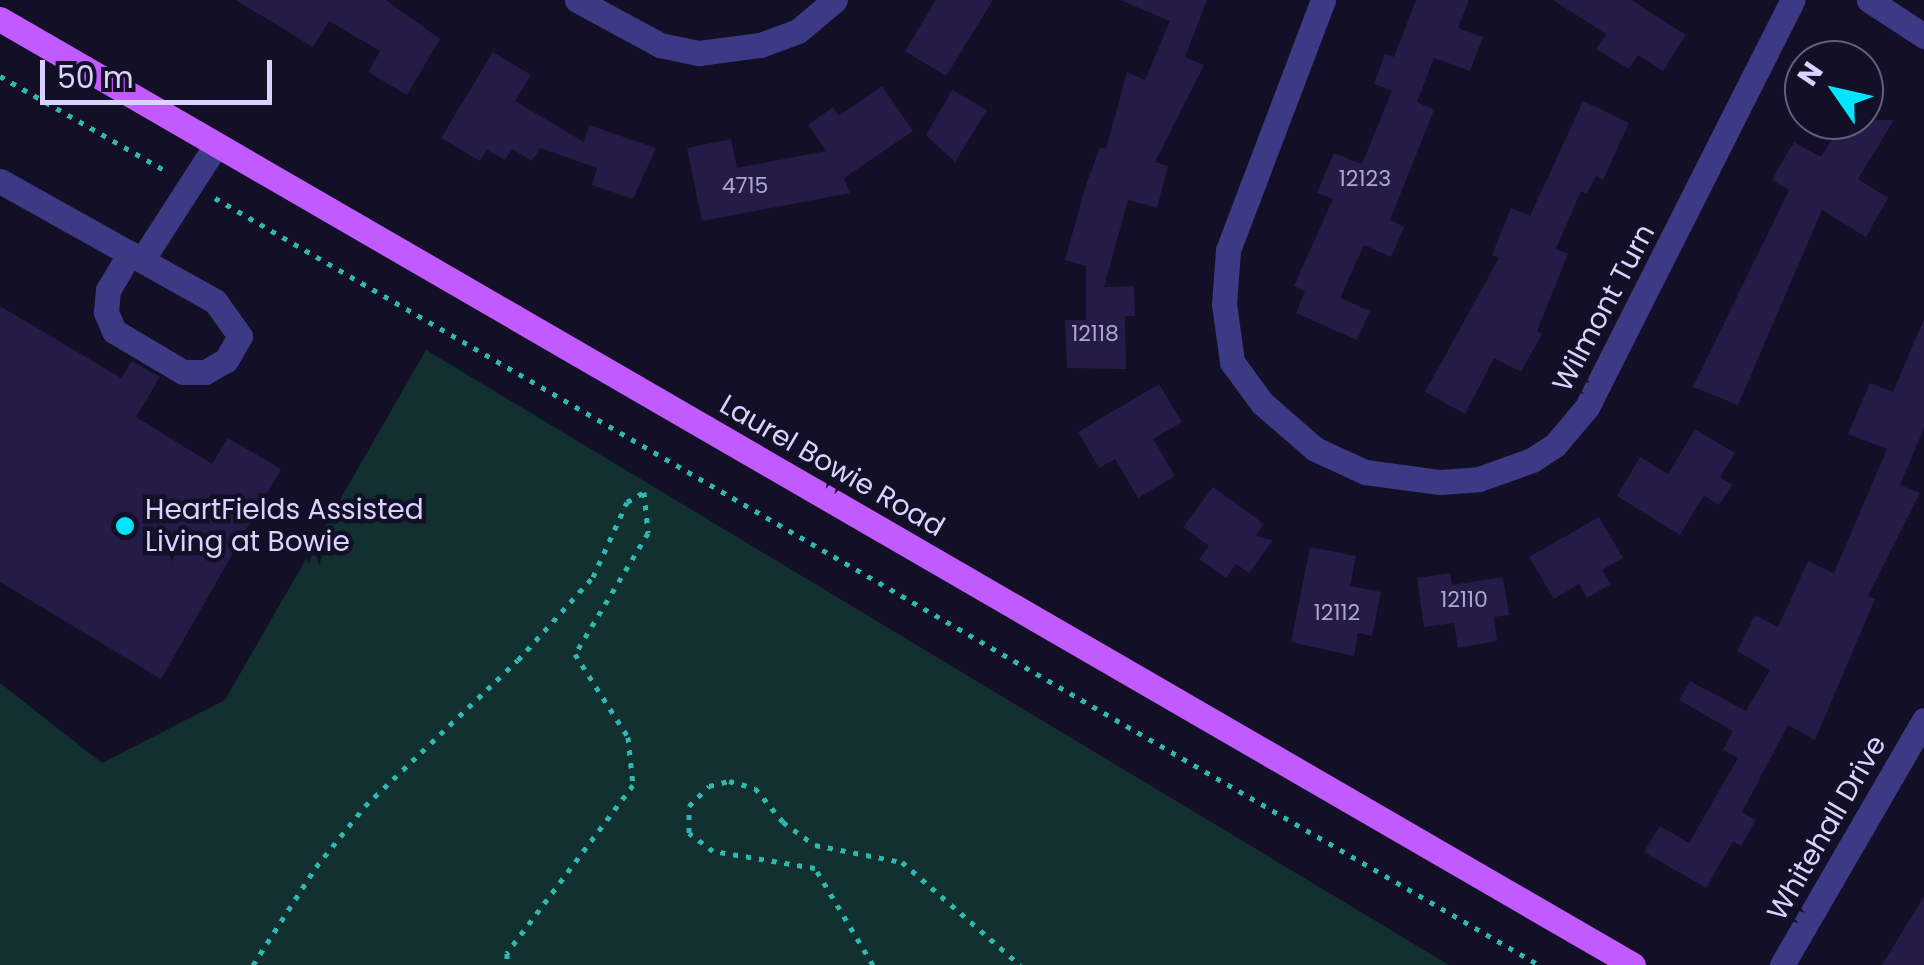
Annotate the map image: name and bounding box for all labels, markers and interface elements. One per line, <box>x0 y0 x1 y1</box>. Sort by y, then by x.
scale bar <box>45 40 278 102</box>
north arrow <box>1784 40 1884 140</box>
text: N <box>1788 54 1832 94</box>
text: 50 m <box>57 56 134 99</box>
house number: 12123 <box>1339 166 1391 192</box>
house number: 4715 <box>722 173 768 199</box>
street label: Wilmont Turn <box>1546 218 1662 398</box>
house number: 12118 <box>1071 321 1119 347</box>
street label: Laurel Bowie Road <box>714 388 950 544</box>
place label: HeartFields Assisted Living at Bowie <box>145 493 424 559</box>
marker: HeartFields Assisted Living at Bowie <box>114 515 136 537</box>
house number: 12110 <box>1440 587 1488 613</box>
house number: 12112 <box>1314 600 1360 626</box>
street label: Whitehall Drive <box>1760 730 1894 926</box>

